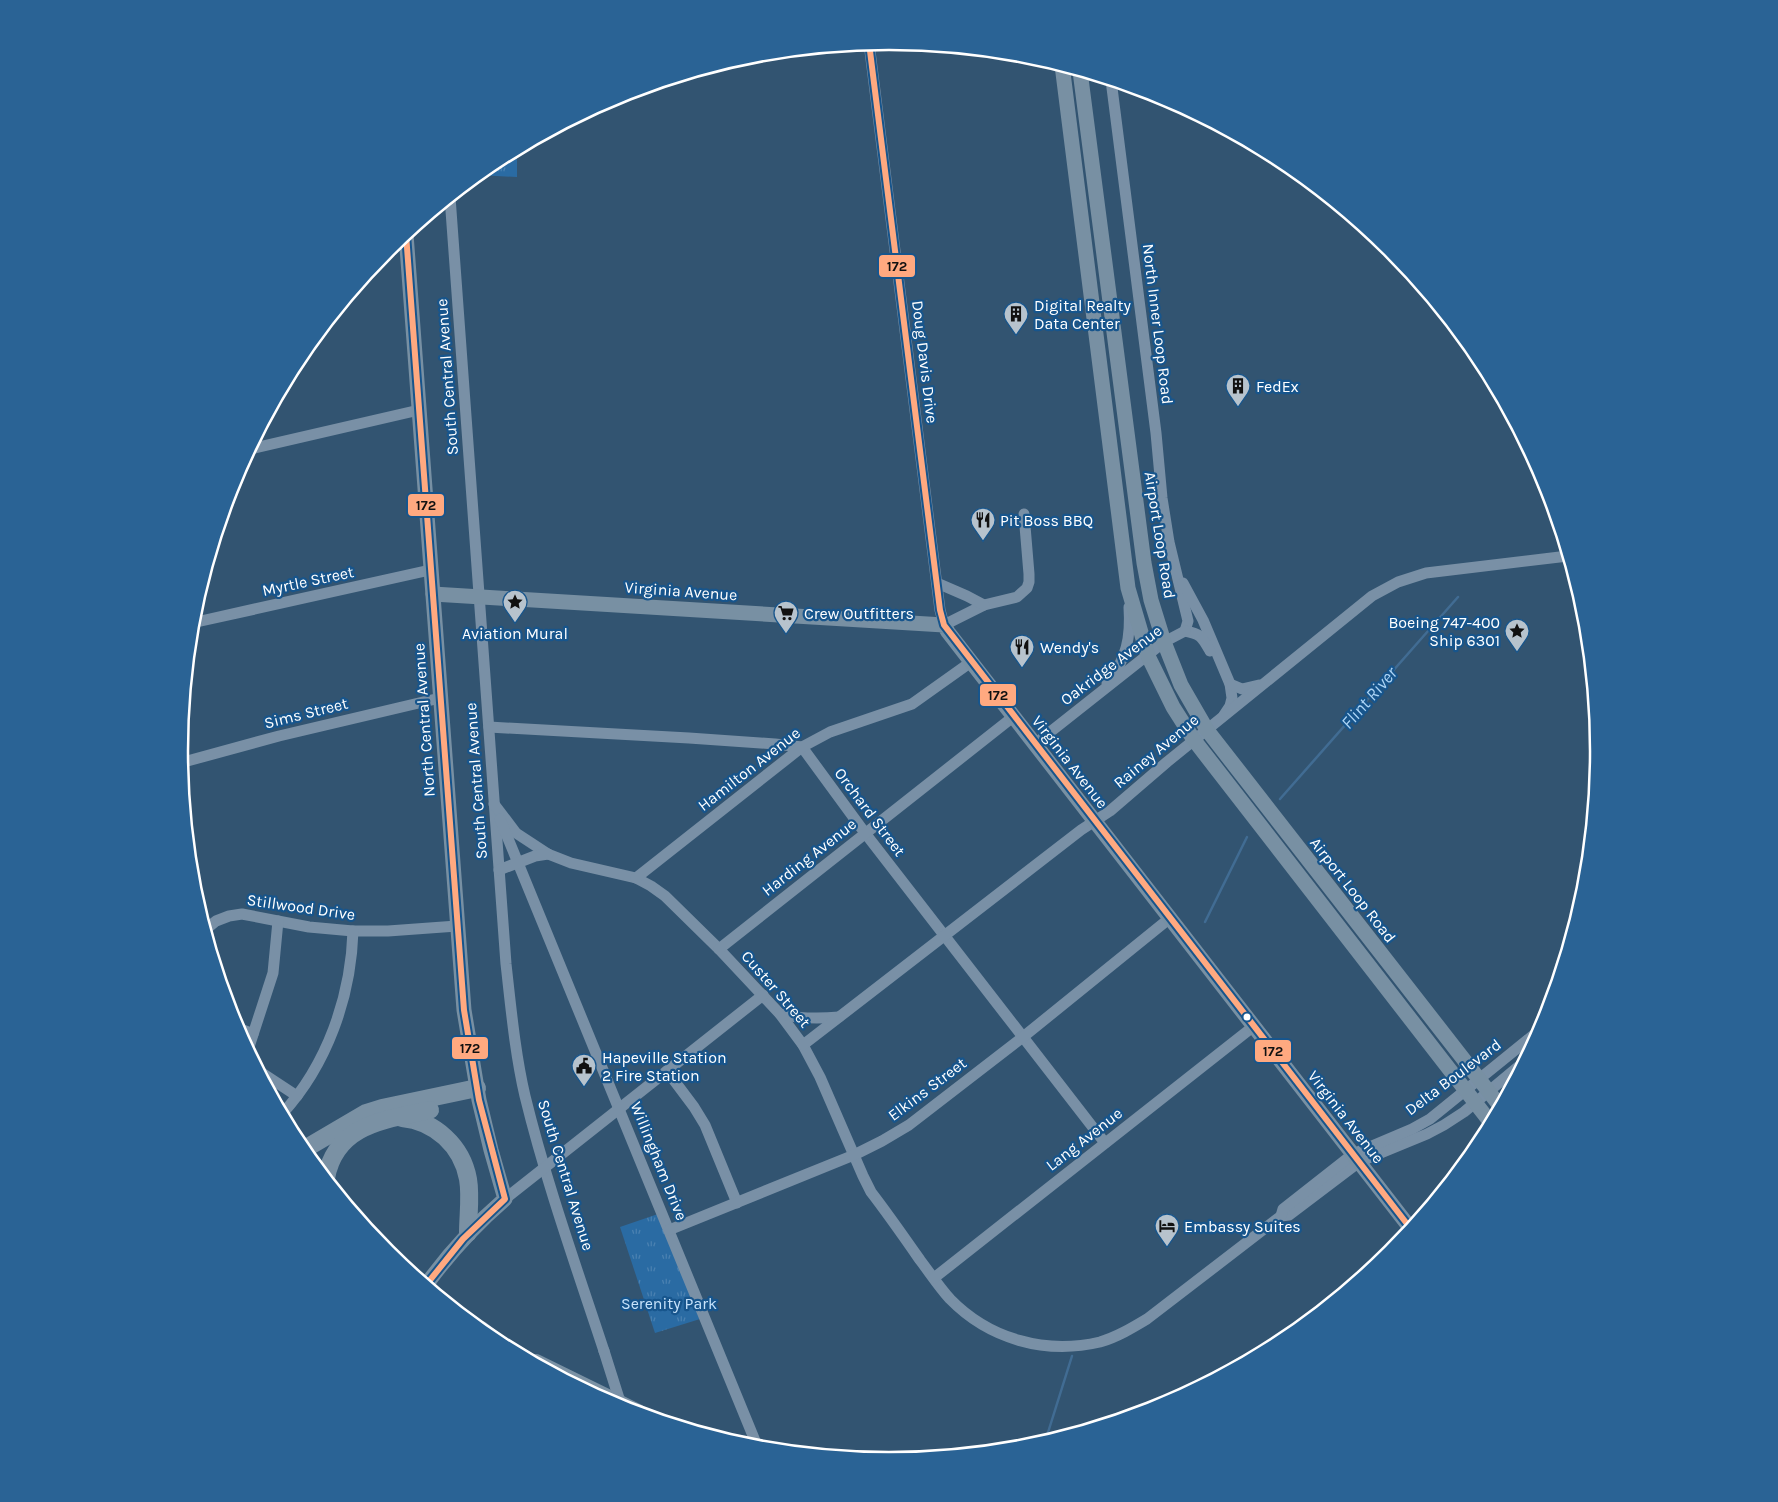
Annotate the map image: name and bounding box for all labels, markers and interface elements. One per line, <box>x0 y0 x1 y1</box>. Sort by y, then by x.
street label: North Inner Loop Road <box>1139 243 1177 405</box>
line badge: 172 <box>878 254 916 278</box>
text: 172 <box>887 258 907 275</box>
place label: Digital Realty Data Center <box>1034 296 1132 333</box>
street label: South Central Avenue <box>432 298 462 456</box>
street label: Doug Davis Drive <box>908 300 942 424</box>
building icon: Digital Realty Data Center <box>1003 301 1029 335</box>
building icon: FedEx <box>1225 373 1251 407</box>
place label: FedEx <box>1256 377 1299 396</box>
street label: Airport Loop Road <box>1141 470 1179 600</box>
line badge: 172 <box>407 493 445 517</box>
text: 172 <box>416 497 436 514</box>
restaurant icon: Pit Boss BBQ <box>970 507 996 541</box>
place label: Pit Boss BBQ <box>1000 511 1093 530</box>
street label: Myrtle Street <box>260 562 356 600</box>
street label: Virginia Avenue <box>624 578 738 604</box>
place icon: Aviation Mural <box>502 589 528 623</box>
supermarket icon: Crew Outfitters <box>773 600 799 634</box>
place label: Crew Outfitters <box>804 604 914 623</box>
place label: Boeing 747-400 Ship 6301 <box>1388 613 1500 650</box>
place icon: Boeing 747-400 Ship 6301 <box>1504 618 1530 652</box>
street label: Oakridge Avenue <box>1057 621 1165 709</box>
place label: Aviation Mural <box>462 624 568 643</box>
restaurant icon: Wendy's <box>1009 634 1035 668</box>
place label: Wendy's <box>1040 638 1099 657</box>
street label: North Central Avenue <box>409 642 439 798</box>
water label: Flint River <box>1336 662 1402 734</box>
line badge: 172 <box>979 683 1017 707</box>
text: 172 <box>988 687 1008 704</box>
street label: Sims Street <box>262 693 350 733</box>
street label: South Central Avenue <box>461 702 491 860</box>
street label: Rainey Avenue <box>1110 710 1202 792</box>
street label: Virginia Avenue <box>1028 712 1112 812</box>
street label: Hamilton Avenue <box>694 723 804 815</box>
street label: Orchard Street <box>831 764 909 860</box>
street label: Harding Avenue <box>758 814 860 900</box>
street label: Airport Loop Road <box>1306 834 1400 946</box>
street label: Stillwood Drive <box>246 890 356 924</box>
street label: Custer Street <box>737 947 815 1031</box>
unlabelled marker <box>1242 1012 1252 1022</box>
street label: Delta Boulevard <box>1401 1035 1505 1119</box>
line badge: 172 <box>451 1036 489 1060</box>
line badge: 172 <box>1254 1039 1292 1063</box>
text: 172 <box>460 1040 480 1057</box>
text: 172 <box>1263 1043 1283 1060</box>
place label: Hapeville Station 2 Fire Station <box>602 1048 727 1085</box>
public building icon: Hapeville Station 2 Fire Station <box>571 1053 597 1087</box>
street label: Elkins Street <box>884 1053 970 1125</box>
street label: Virginia Avenue <box>1304 1067 1388 1167</box>
street label: South Central Avenue <box>534 1097 598 1253</box>
street label: Willingham Drive <box>627 1099 691 1223</box>
street label: Lang Avenue <box>1042 1103 1126 1175</box>
hotel icon: Embassy Suites <box>1154 1213 1180 1247</box>
place label: Embassy Suites <box>1184 1217 1301 1236</box>
park label: Serenity Park <box>621 1294 717 1313</box>

